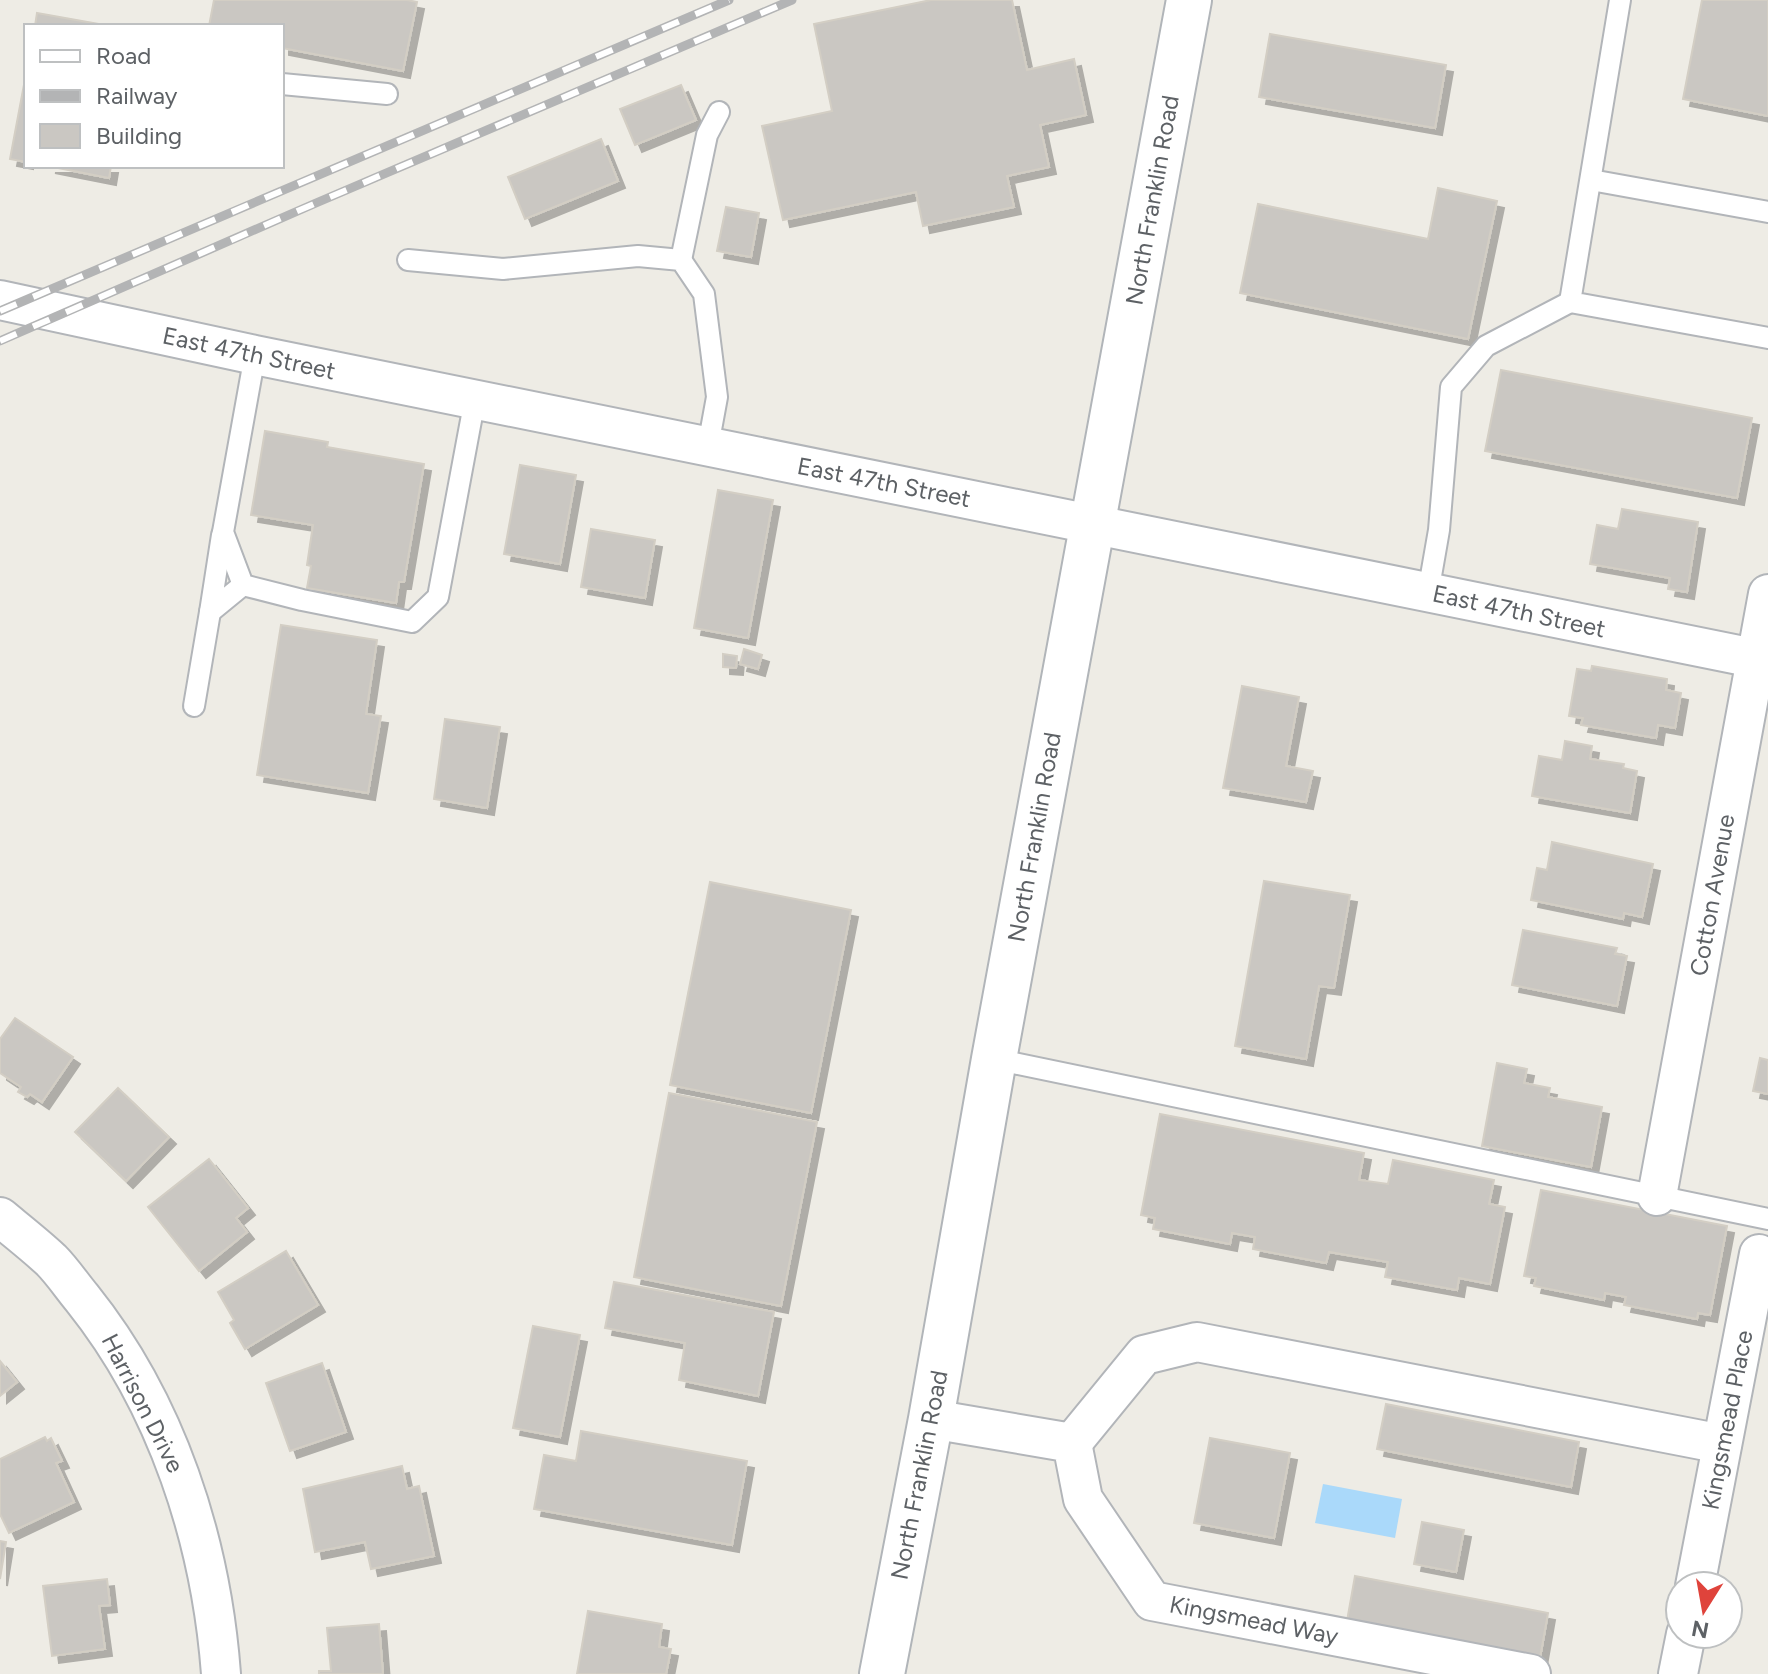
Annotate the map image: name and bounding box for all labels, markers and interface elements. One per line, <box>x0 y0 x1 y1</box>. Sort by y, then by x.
legend <box>24 24 284 168</box>
text: Road <box>96 41 151 70</box>
text: Railway <box>96 81 178 110</box>
street label: North Franklin Road <box>1119 93 1185 307</box>
text: Building <box>96 121 182 150</box>
street label: East 47th Street <box>160 321 338 385</box>
street label: East 47th Street <box>795 451 973 513</box>
street label: East 47th Street <box>1430 579 1608 643</box>
street label: North Franklin Road <box>1001 730 1067 944</box>
street label: Cotton Avenue <box>1684 812 1740 978</box>
street label: Kingsmead Place <box>1695 1328 1759 1512</box>
street label: Harrison Drive <box>96 1329 190 1477</box>
street label: North Franklin Road <box>884 1368 954 1582</box>
north arrow <box>1664 1570 1744 1650</box>
street label: Kingsmead Way <box>1167 1589 1341 1651</box>
text: N <box>1689 1614 1711 1644</box>

